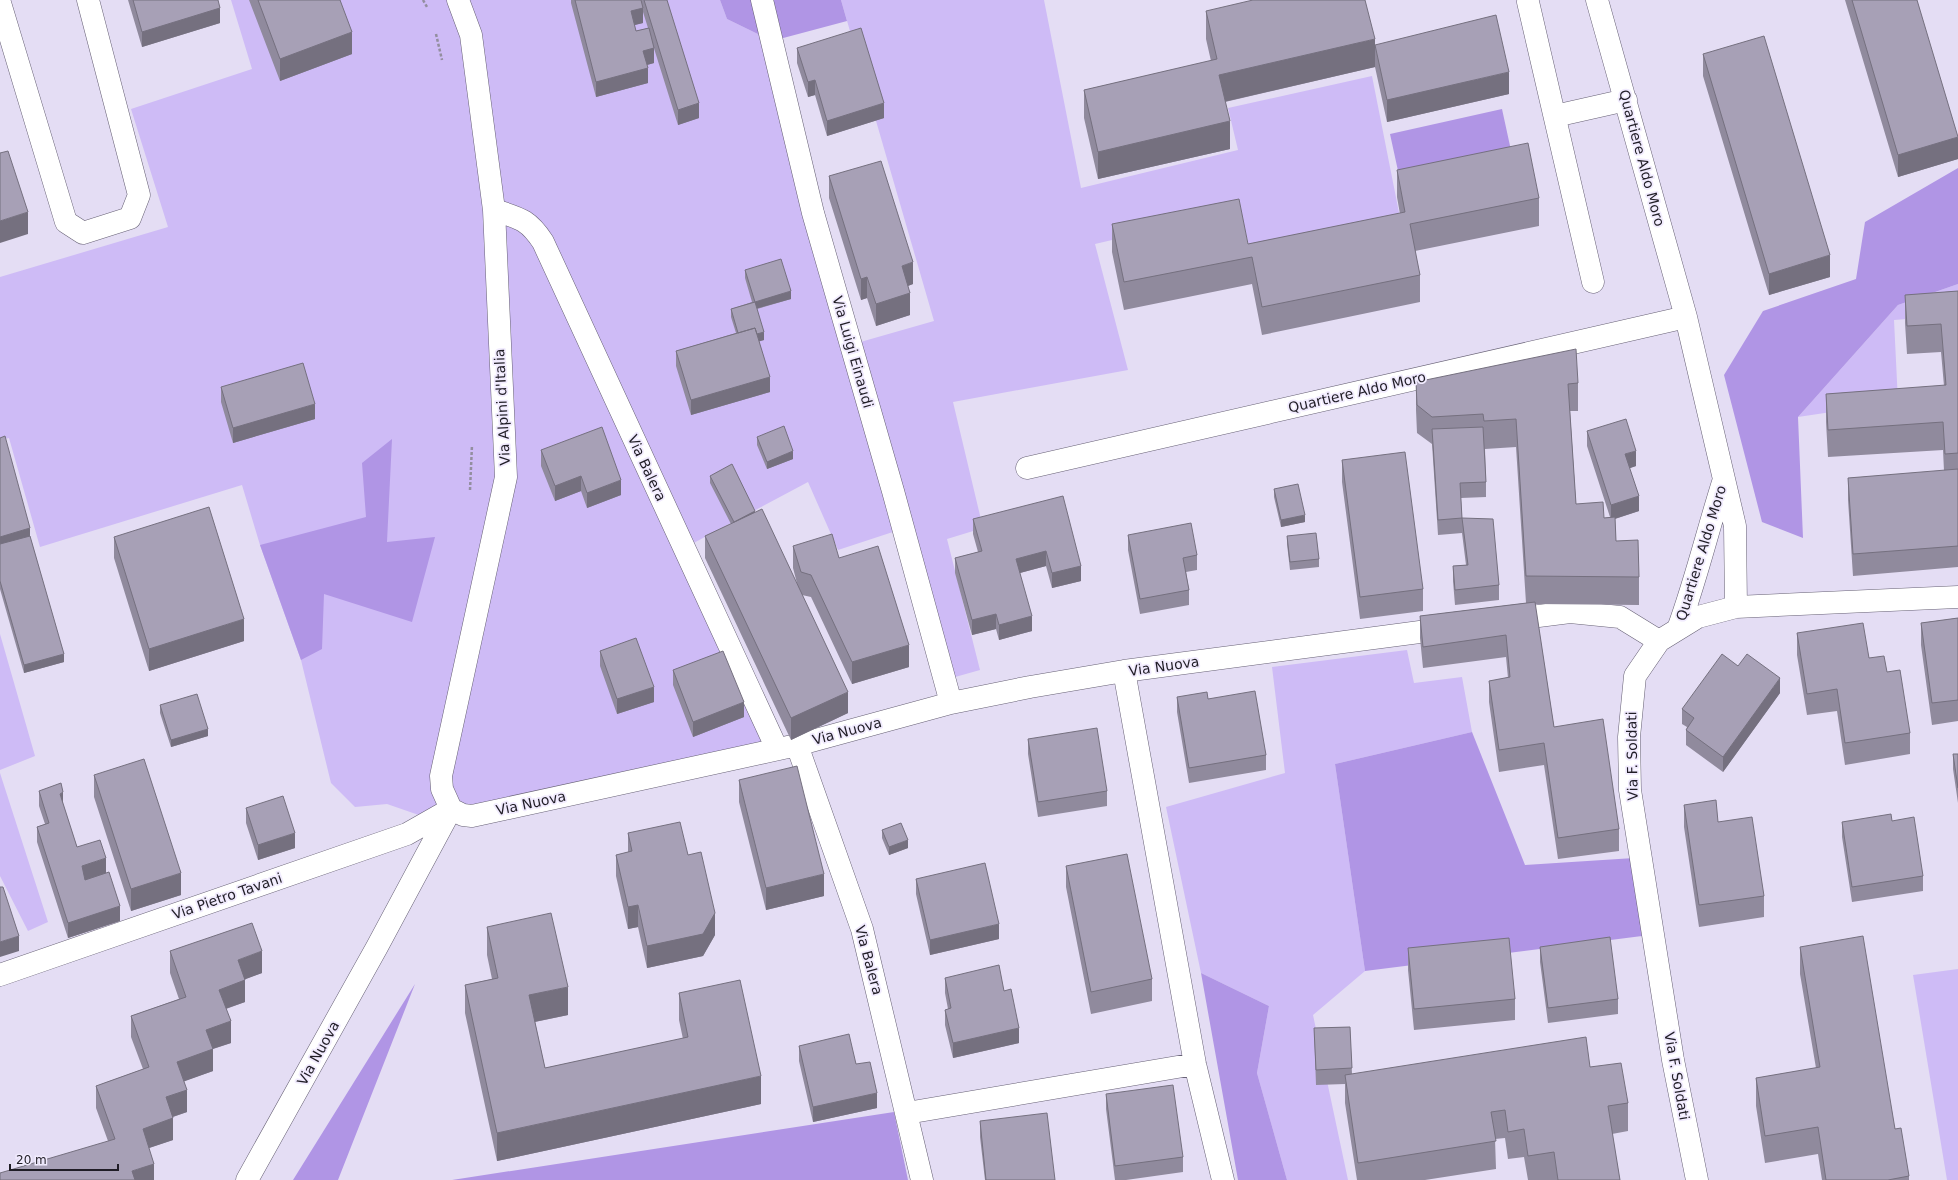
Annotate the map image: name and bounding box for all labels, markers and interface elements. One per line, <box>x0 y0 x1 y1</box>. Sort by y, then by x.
street label: Quartiere Aldo Moro <box>1616 88 1668 228</box>
street label: Via Luigi Einaudi <box>829 294 877 410</box>
street label: Via Alpini d'Italia <box>491 348 513 466</box>
street label: Quartiere Aldo Moro <box>1287 368 1427 416</box>
street label: Via Balera <box>625 432 669 504</box>
street label: Quartiere Aldo Moro <box>1673 483 1729 623</box>
street label: Via Nuova <box>1128 653 1200 679</box>
street label: Via F. Soldati <box>1623 711 1641 801</box>
street label: Via Nuova <box>811 714 883 748</box>
street label: Via Nuova <box>495 788 567 818</box>
street label: Via Pietro Tavani <box>170 870 284 922</box>
street label: Via Balera <box>852 924 886 996</box>
street label: Via Nuova <box>294 1018 342 1088</box>
street label: Via F. Soldati <box>1661 1031 1693 1121</box>
scale bar <box>10 1146 118 1172</box>
text: 20 m <box>16 1153 47 1167</box>

